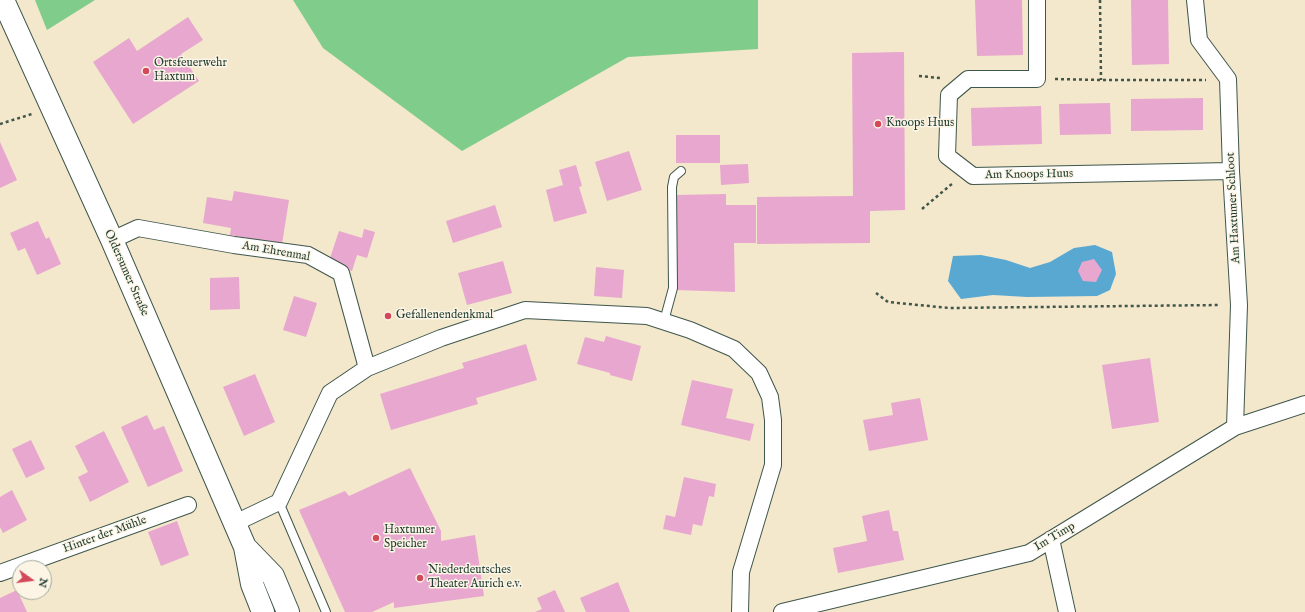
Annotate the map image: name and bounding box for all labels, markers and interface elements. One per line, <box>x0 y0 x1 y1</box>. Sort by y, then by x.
place label: Ortsfeuerwehr Haxtum <box>154 57 227 85</box>
marker: Ortsfeuerwehr Haxtum <box>141 66 151 76</box>
place label: Knoops Huus <box>886 117 954 131</box>
marker: Knoops Huus <box>873 119 883 129</box>
street label: Am Haxtumer Schloot <box>1224 152 1244 264</box>
street label: Am Knoops Huus <box>985 167 1073 183</box>
street label: Oldersumer Straße <box>100 227 152 319</box>
street label: Am Ehrenmal <box>241 239 311 265</box>
place label: Gefallenendenkmal <box>396 309 493 323</box>
marker: Gefallenendenkmal <box>383 311 393 321</box>
street label: Hinter der Mühle <box>61 513 149 557</box>
street label: Im Timp <box>1032 519 1078 555</box>
place label: Haxtumer Speicher <box>384 524 435 552</box>
marker: Haxtumer Speicher <box>371 533 381 543</box>
north arrow <box>12 560 52 600</box>
place label: Niederdeutsches Theater Aurich e.v. <box>428 564 522 592</box>
marker: Niederdeutsches Theater Aurich e.v. <box>415 573 425 583</box>
text: N <box>35 576 51 589</box>

